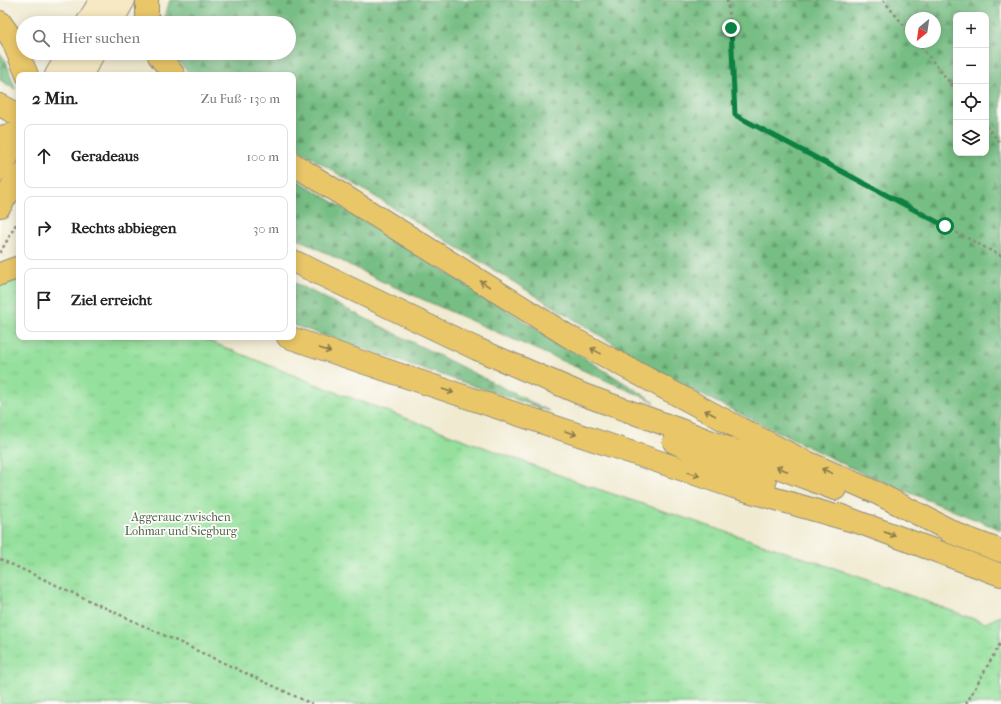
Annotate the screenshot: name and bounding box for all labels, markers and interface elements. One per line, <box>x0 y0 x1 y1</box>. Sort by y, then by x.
north arrow <box>905 12 941 48</box>
map controls <box>953 12 989 156</box>
button: + <box>953 12 989 48</box>
search box <box>16 16 296 60</box>
route end <box>722 19 740 37</box>
icon: search <box>30 27 52 49</box>
text: Hier suchen <box>62 29 140 47</box>
button: − <box>953 48 989 84</box>
button: locate <box>953 84 989 120</box>
text: 2 Min. <box>32 88 78 108</box>
text: Zu Fuß · 130 m <box>201 91 280 106</box>
button: layers <box>953 120 989 156</box>
icon: ahead <box>33 145 55 167</box>
text: Geradeaus <box>71 147 139 165</box>
text: 100 m <box>246 149 279 164</box>
icon: right <box>33 217 55 239</box>
route start <box>936 217 954 235</box>
text: Rechts abbiegen <box>71 219 176 237</box>
text: 30 m <box>253 221 279 236</box>
one-way arrow <box>480 280 491 288</box>
icon: arrive <box>33 289 55 311</box>
text: Ziel erreicht <box>71 291 152 309</box>
one-way arrow <box>318 346 330 354</box>
one-way arrow <box>590 347 602 355</box>
one-way arrow <box>441 388 453 396</box>
one-way arrow <box>705 409 717 416</box>
one-way arrow <box>565 429 577 437</box>
one-way arrow <box>776 464 788 472</box>
one-way arrow <box>821 466 833 474</box>
one-way arrow <box>688 470 700 478</box>
park label: Aggeraue zwischen Lohmar und Siegburg <box>125 510 238 538</box>
one-way arrow <box>883 531 896 538</box>

